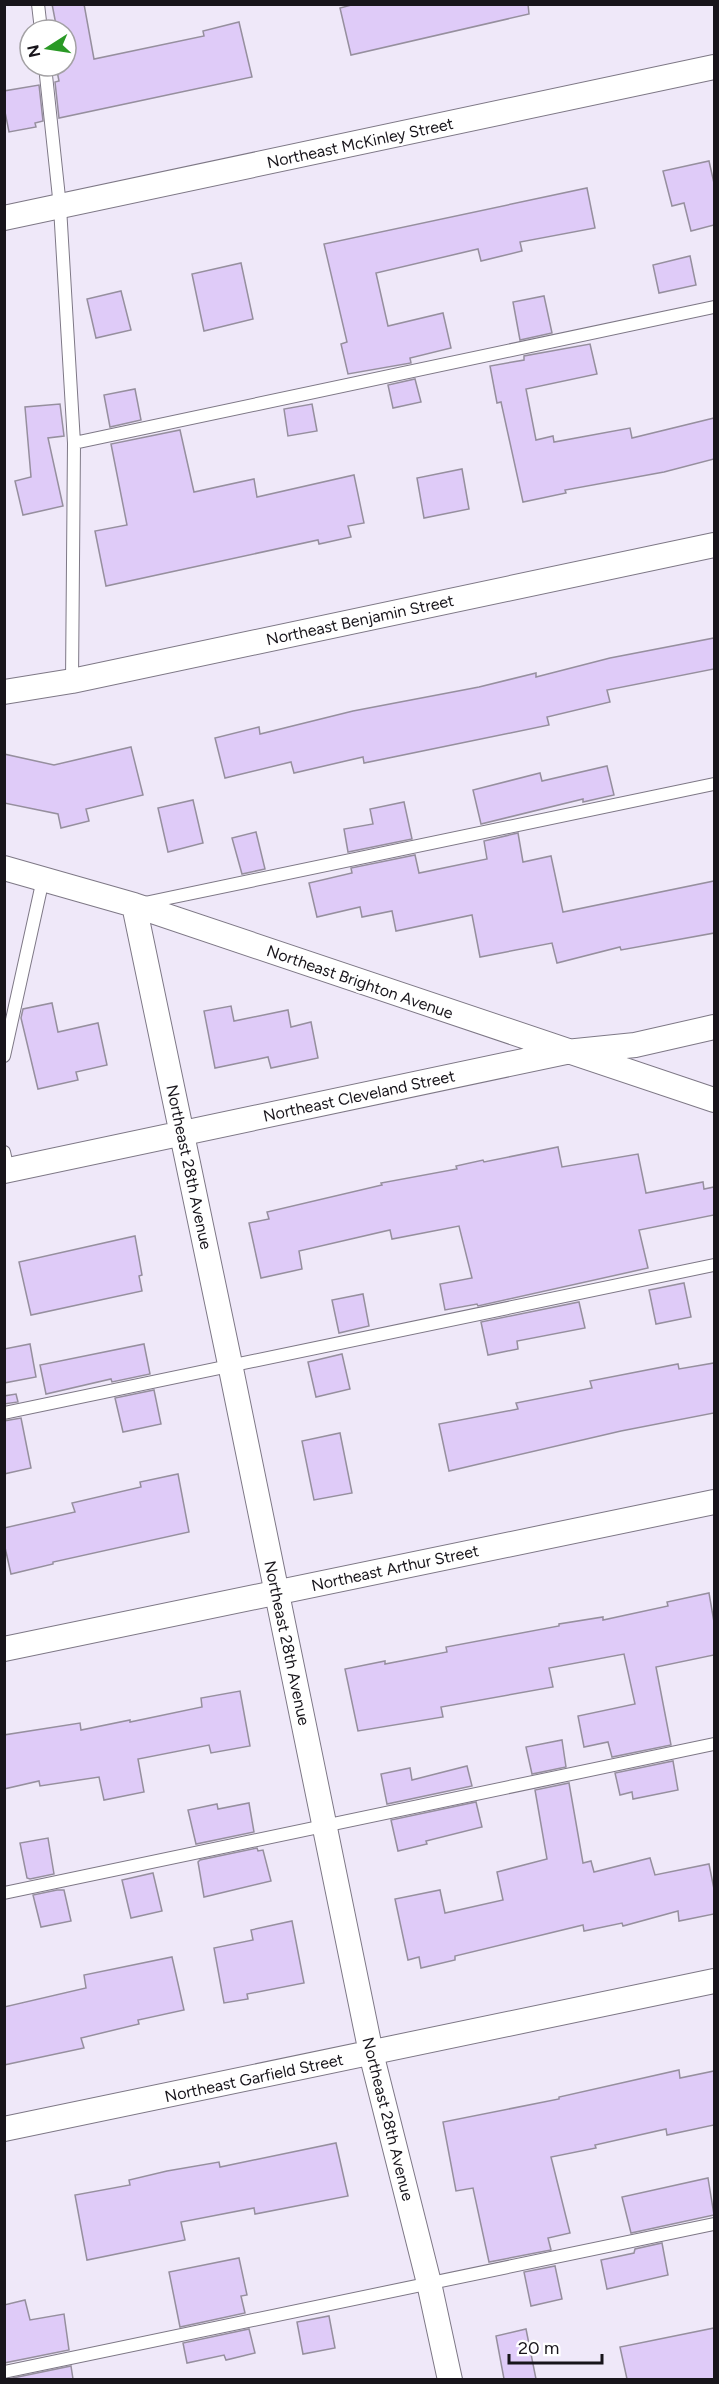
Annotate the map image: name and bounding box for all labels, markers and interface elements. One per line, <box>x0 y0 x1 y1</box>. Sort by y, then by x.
north arrow <box>18 18 78 78</box>
text: N <box>23 43 44 59</box>
street label: Northeast McKinley Street <box>265 114 455 172</box>
street label: Northeast Benjamin Street <box>264 591 456 649</box>
street label: Northeast Brighton Avenue <box>264 941 456 1023</box>
street label: Northeast Cleveland Street <box>261 1066 457 1126</box>
street label: Northeast 28th Avenue <box>162 1083 216 1251</box>
street label: Northeast Arthur Street <box>310 1541 480 1595</box>
street label: Northeast 28th Avenue <box>260 1559 314 1727</box>
street label: Northeast 28th Avenue <box>358 2035 418 2203</box>
street label: Northeast Garfield Street <box>163 2050 345 2106</box>
scale bar <box>509 2327 602 2365</box>
text: 20 m <box>518 2337 559 2359</box>

